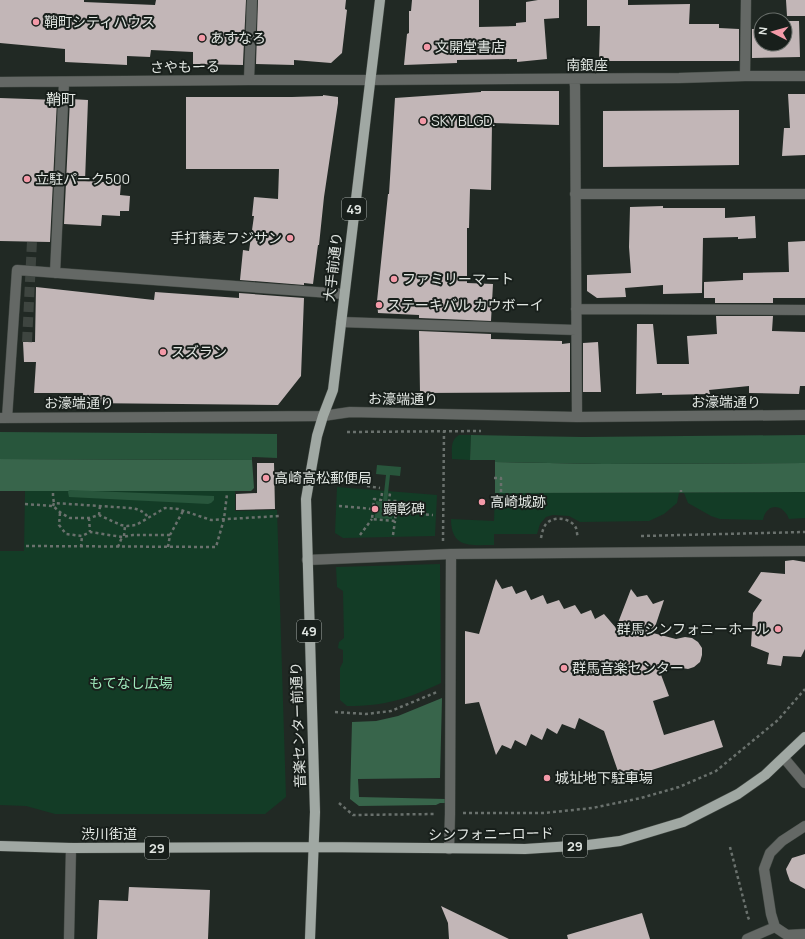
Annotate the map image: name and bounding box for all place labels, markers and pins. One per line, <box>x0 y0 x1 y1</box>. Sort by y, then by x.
place label: 鞘町シティハウス <box>44 12 155 31</box>
marker: 鞘町シティハウス <box>31 17 41 27</box>
place label: あすなろ <box>210 28 266 47</box>
marker: あすなろ <box>197 33 207 43</box>
place label: 文開堂書店 <box>435 37 505 56</box>
marker: 文開堂書店 <box>422 42 432 52</box>
place label: SKY BLGD. <box>431 111 496 130</box>
marker: SKY BLGD. <box>418 116 428 126</box>
place label: 立駐パーク500 <box>35 169 130 188</box>
marker: 立駐パーク500 <box>22 174 32 184</box>
place label: 手打蕎麦フジサン <box>170 228 282 247</box>
marker: 手打蕎麦フジサン <box>285 233 295 243</box>
place label: ファミリーマート <box>402 269 514 288</box>
marker: ファミリーマート <box>389 274 399 284</box>
place label: ステーキバル カウボーイ <box>387 295 544 314</box>
marker: ステーキバル カウボーイ <box>374 300 384 310</box>
place label: スズラン <box>171 342 227 361</box>
marker: スズラン <box>158 347 168 357</box>
place label: 高崎高松郵便局 <box>274 468 372 487</box>
marker: 高崎高松郵便局 <box>261 473 271 483</box>
place label: 高崎城跡 <box>490 492 546 511</box>
marker: 高崎城跡 <box>477 497 487 507</box>
place label: 顕彰碑 <box>383 499 425 518</box>
marker: 顕彰碑 <box>370 504 380 514</box>
place label: 群馬シンフォニーホール <box>616 619 770 638</box>
marker: 群馬シンフォニーホール <box>773 624 783 634</box>
place label: 群馬音楽センター <box>572 658 684 677</box>
marker: 群馬音楽センター <box>559 663 569 673</box>
place label: 城址地下駐車場 <box>555 768 653 787</box>
marker: 城址地下駐車場 <box>542 773 552 783</box>

